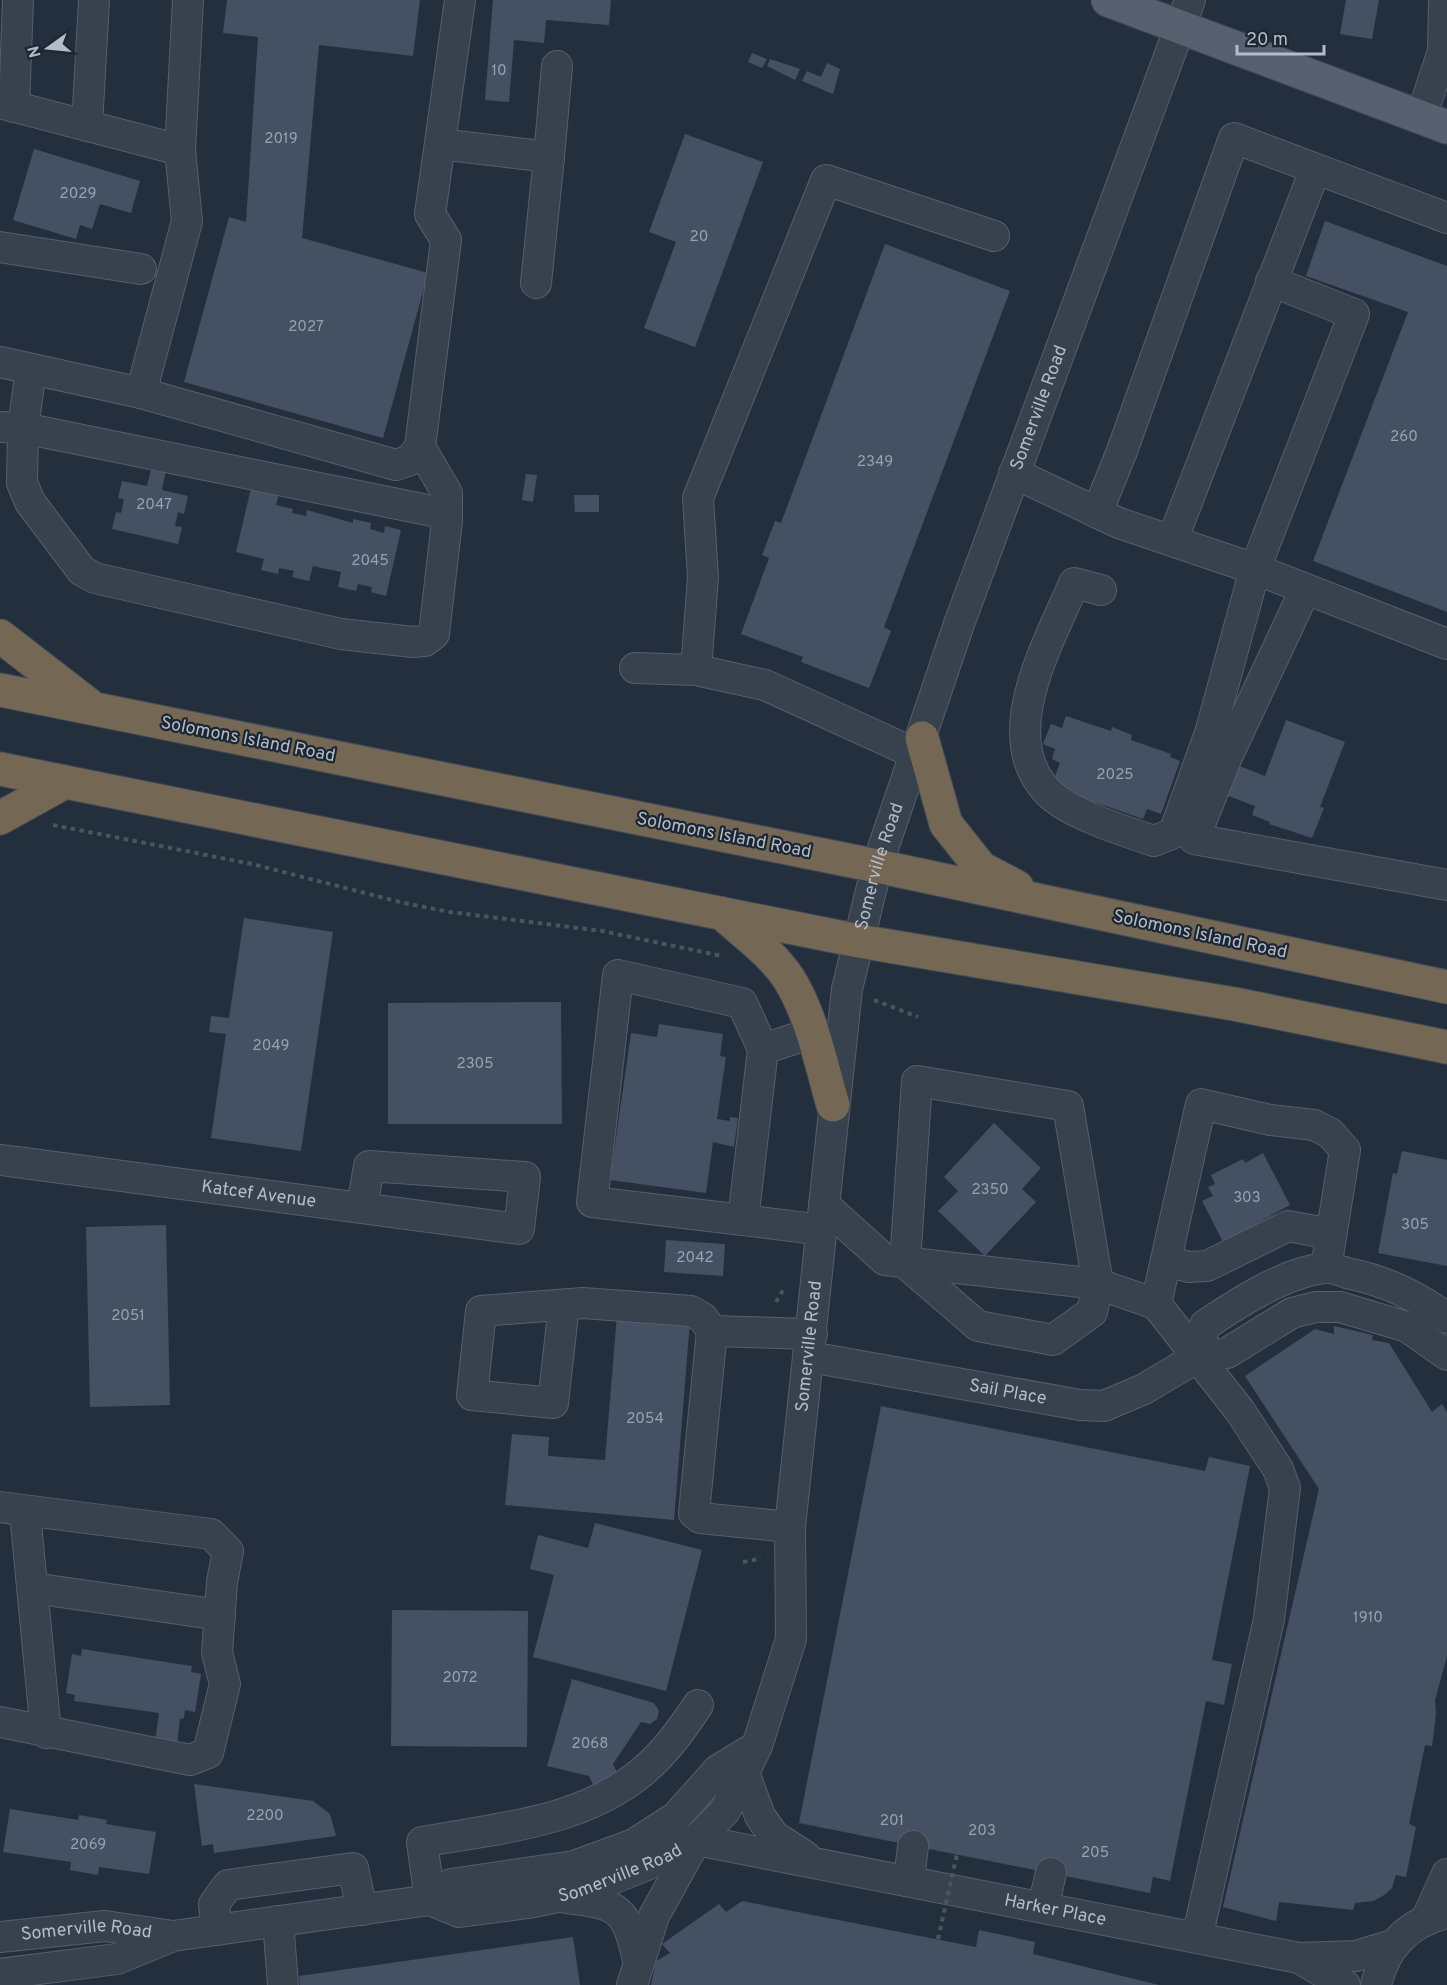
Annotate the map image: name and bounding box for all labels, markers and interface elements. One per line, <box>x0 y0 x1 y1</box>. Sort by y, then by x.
north arrow <box>18 18 78 78</box>
scale bar <box>1237 18 1324 56</box>
text: 20 m <box>1246 29 1288 52</box>
text: N <box>24 43 47 60</box>
house number: 10 <box>491 62 507 81</box>
house number: 2019 <box>264 130 298 149</box>
house number: 2029 <box>60 185 96 204</box>
house number: 20 <box>690 228 708 247</box>
house number: 2027 <box>288 318 324 337</box>
street label: Somerville Road <box>1005 342 1073 474</box>
house number: 260 <box>1390 428 1418 447</box>
house number: 2349 <box>857 453 893 472</box>
house number: 2047 <box>136 496 172 515</box>
house number: 2045 <box>351 552 389 571</box>
street label: Solomons Island Road <box>159 712 337 768</box>
house number: 2025 <box>1096 766 1134 785</box>
street label: Somerville Road <box>850 800 909 933</box>
street label: Solomons Island Road <box>635 808 813 864</box>
street label: Solomons Island Road <box>1111 905 1289 965</box>
house number: 2049 <box>253 1037 289 1056</box>
house number: 2305 <box>456 1055 494 1074</box>
street label: Katcef Avenue <box>200 1175 318 1213</box>
house number: 2350 <box>971 1181 1009 1200</box>
house number: 303 <box>1233 1189 1261 1208</box>
house number: 305 <box>1401 1216 1429 1235</box>
house number: 2042 <box>676 1249 714 1268</box>
street label: Somerville Road <box>791 1279 828 1413</box>
house number: 2051 <box>111 1307 145 1326</box>
street label: Sail Place <box>967 1374 1049 1410</box>
house number: 2054 <box>626 1410 664 1429</box>
house number: 1910 <box>1353 1609 1383 1628</box>
house number: 2072 <box>442 1669 478 1688</box>
house number: 2068 <box>572 1735 608 1754</box>
house number: 2200 <box>246 1807 284 1826</box>
house number: 201 <box>880 1812 904 1831</box>
house number: 203 <box>968 1822 996 1841</box>
house number: 2069 <box>70 1836 106 1855</box>
street label: Somerville Road <box>556 1839 687 1908</box>
house number: 205 <box>1081 1844 1109 1863</box>
street label: Harker Place <box>1002 1889 1108 1932</box>
street label: Somerville Road <box>20 1914 154 1946</box>

